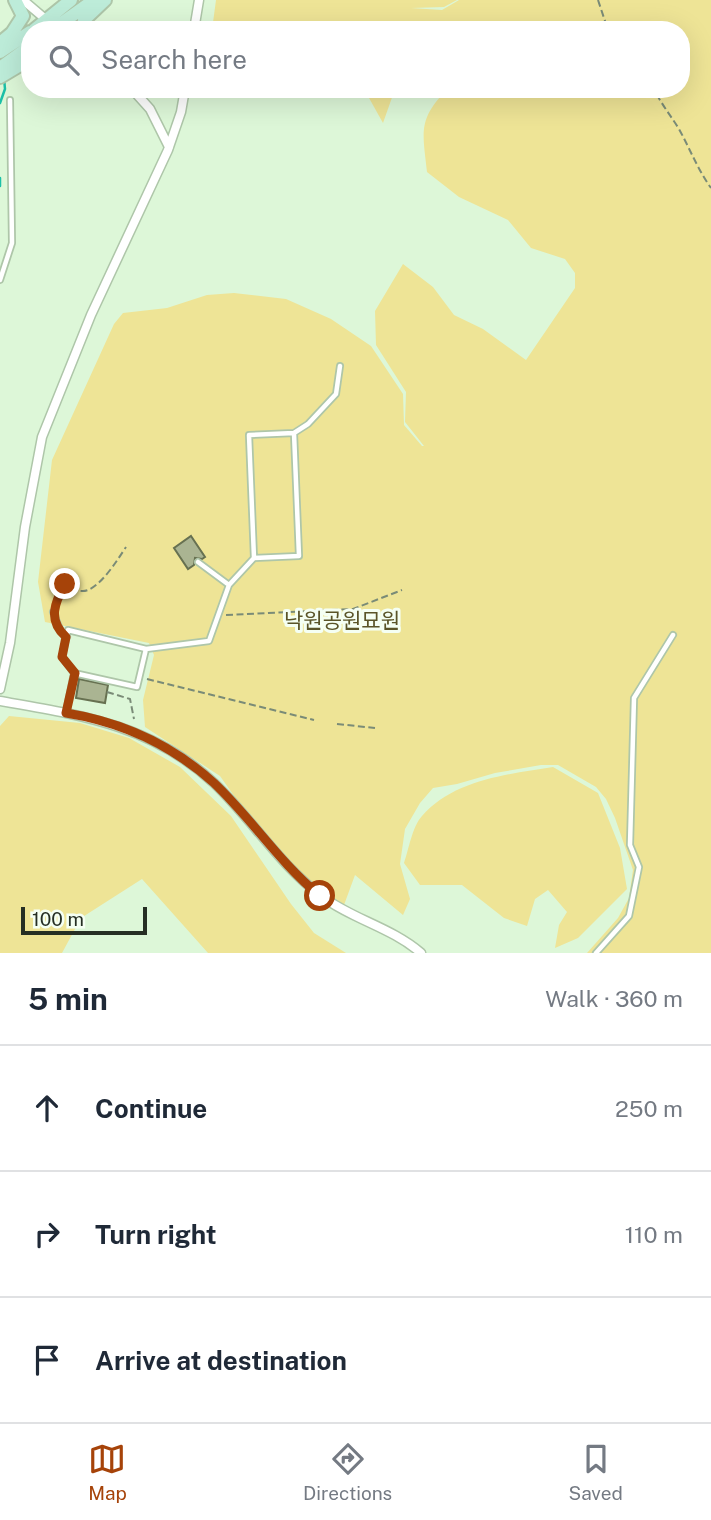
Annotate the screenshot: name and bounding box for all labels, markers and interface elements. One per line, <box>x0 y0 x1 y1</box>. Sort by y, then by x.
search box <box>21 21 690 98</box>
icon: search <box>45 41 83 79</box>
text: Search here <box>101 44 247 75</box>
route end <box>49 568 80 599</box>
park label: 낙원공원묘원 <box>284 608 400 633</box>
route start <box>304 880 335 911</box>
scale bar <box>21 904 147 936</box>
text: 100 m <box>32 908 84 930</box>
text: 5 min <box>28 981 108 1017</box>
text: Walk · 360 m <box>545 985 683 1012</box>
icon: ahead <box>28 1089 66 1127</box>
text: Continue <box>95 1093 207 1124</box>
text: 250 m <box>615 1095 683 1122</box>
icon: right <box>28 1215 66 1253</box>
text: Turn right <box>95 1219 217 1250</box>
text: 110 m <box>625 1221 683 1248</box>
icon: arrive <box>28 1341 66 1379</box>
text: Arrive at destination <box>95 1345 347 1376</box>
tab: Map <box>88 1440 127 1504</box>
tab: Directions <box>303 1440 392 1504</box>
tab: Saved <box>569 1440 623 1504</box>

